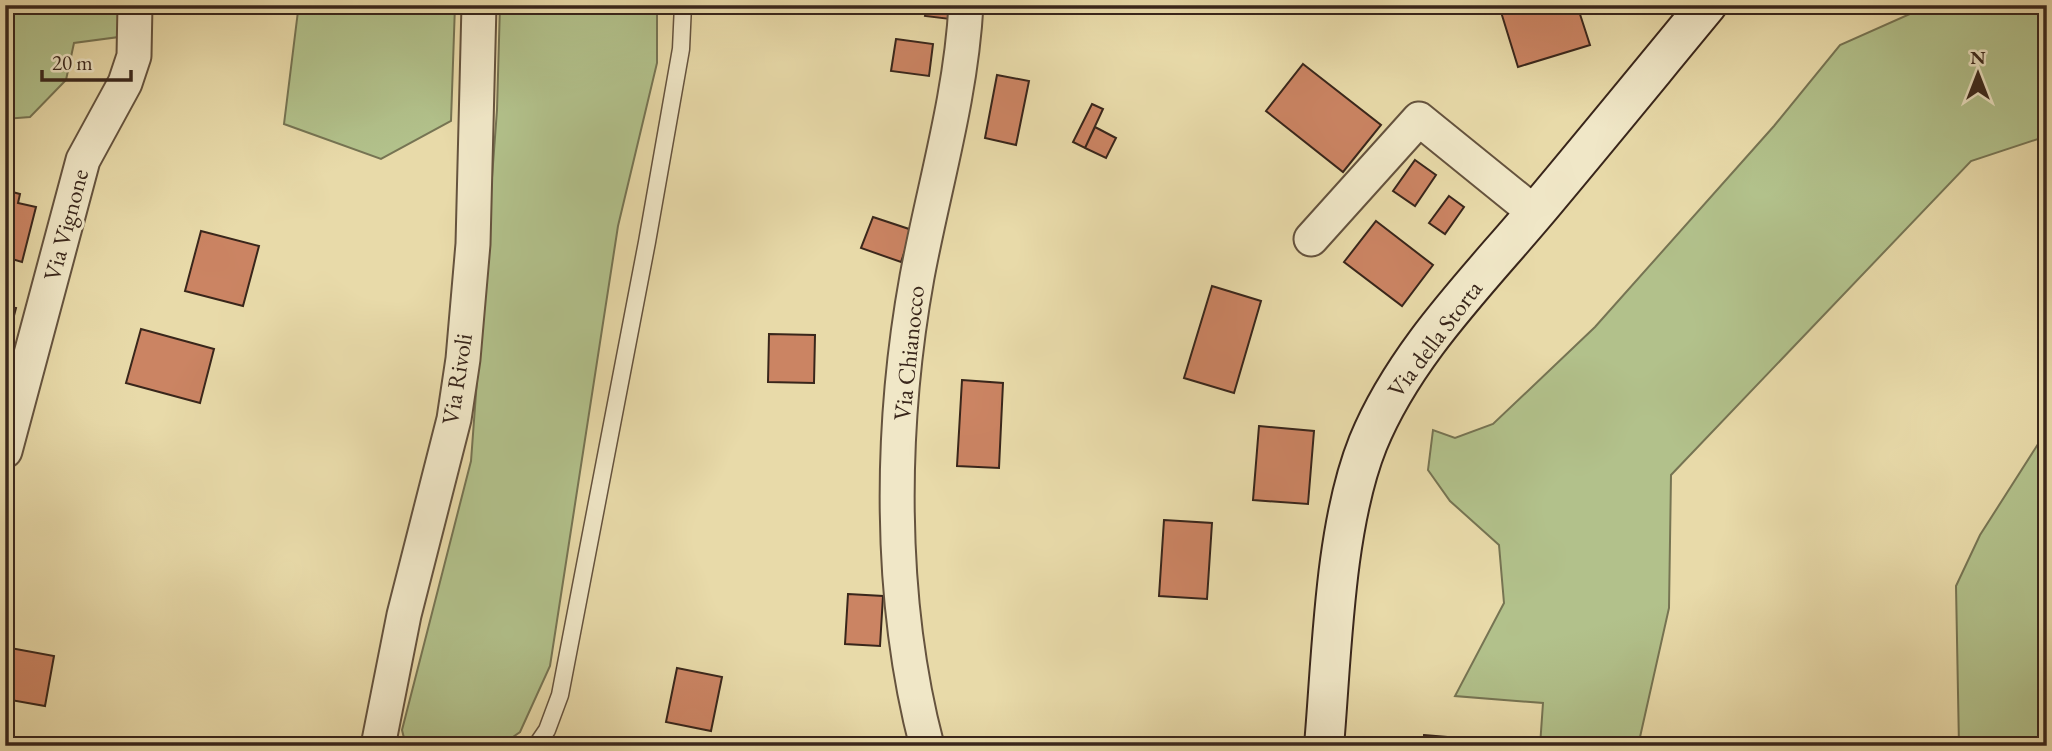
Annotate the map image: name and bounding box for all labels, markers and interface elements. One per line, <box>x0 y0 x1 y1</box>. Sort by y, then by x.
scale bar <box>42 38 131 82</box>
north arrow <box>1944 38 2014 108</box>
text: N <box>1970 45 1986 70</box>
text: 20 m <box>52 49 93 76</box>
street label: Via Vignone <box>36 166 95 284</box>
street label: Via della Storta <box>1380 274 1489 404</box>
street label: Via Chianocco <box>886 284 931 422</box>
street label: Via Rivoli <box>434 331 479 427</box>

